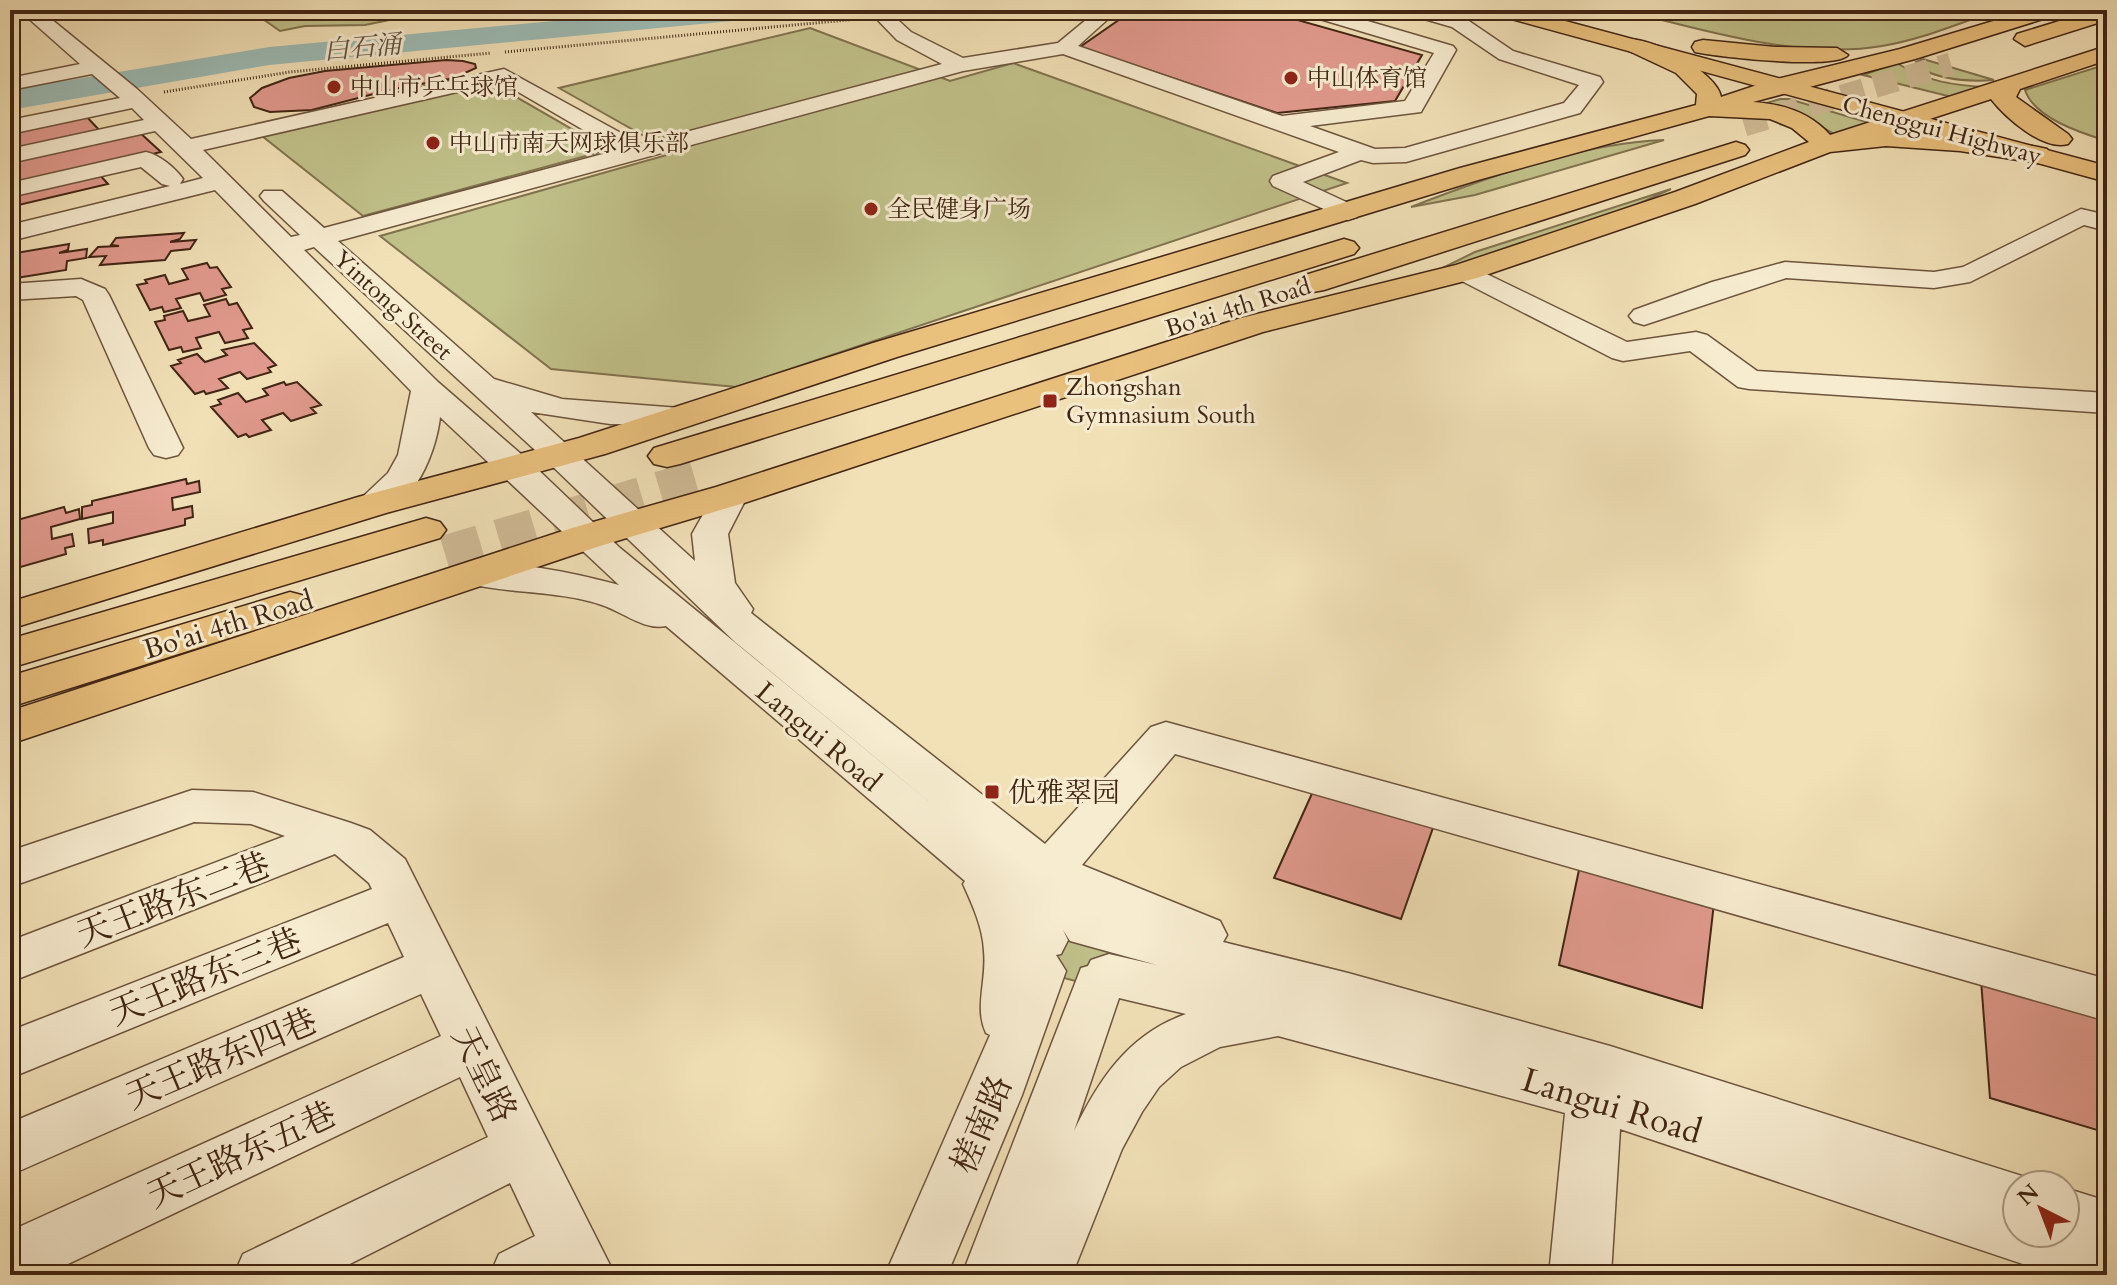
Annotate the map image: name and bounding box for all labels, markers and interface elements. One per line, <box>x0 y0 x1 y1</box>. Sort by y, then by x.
water label: 白石涌 <box>322 26 405 68</box>
place label: 中山体育馆 <box>1307 62 1427 95</box>
marker: 中山体育馆 <box>1282 69 1300 87</box>
place label: 中山市乒乓球馆 <box>350 71 518 104</box>
marker: 中山市乒乓球馆 <box>325 78 343 96</box>
street label: Chenggui Highway <box>1839 88 2045 173</box>
place label: 中山市南天网球俱乐部 <box>449 127 689 160</box>
marker: 中山市南天网球俱乐部 <box>424 134 442 152</box>
place label: 全民健身广场 <box>887 193 1031 226</box>
marker: 全民健身广场 <box>862 200 880 218</box>
street label: Yintong Street <box>326 243 460 368</box>
street label: Bo'ai 4th Road <box>1161 270 1315 345</box>
place label: Zhongshan Gymnasium South <box>1066 371 1256 432</box>
marker: Zhongshan Gymnasium South <box>1041 392 1059 410</box>
street label: Bo'ai 4th Road <box>139 581 318 669</box>
street label: Langui Road <box>748 673 889 801</box>
place label: 优雅翠园 <box>1008 774 1120 812</box>
marker: 优雅翠园 <box>983 783 1001 801</box>
street label: 天王路东二巷 <box>70 842 277 958</box>
street label: 天王路东三巷 <box>102 917 309 1036</box>
street label: 天王路东四巷 <box>119 998 324 1120</box>
street label: 天皇路 <box>441 1019 527 1130</box>
street label: Langui Road <box>1516 1057 1707 1155</box>
street label: 槎南路 <box>941 1068 1023 1180</box>
street label: 天王路东五巷 <box>139 1091 344 1219</box>
north arrow <box>2001 1169 2081 1249</box>
text: N <box>2011 1177 2045 1212</box>

